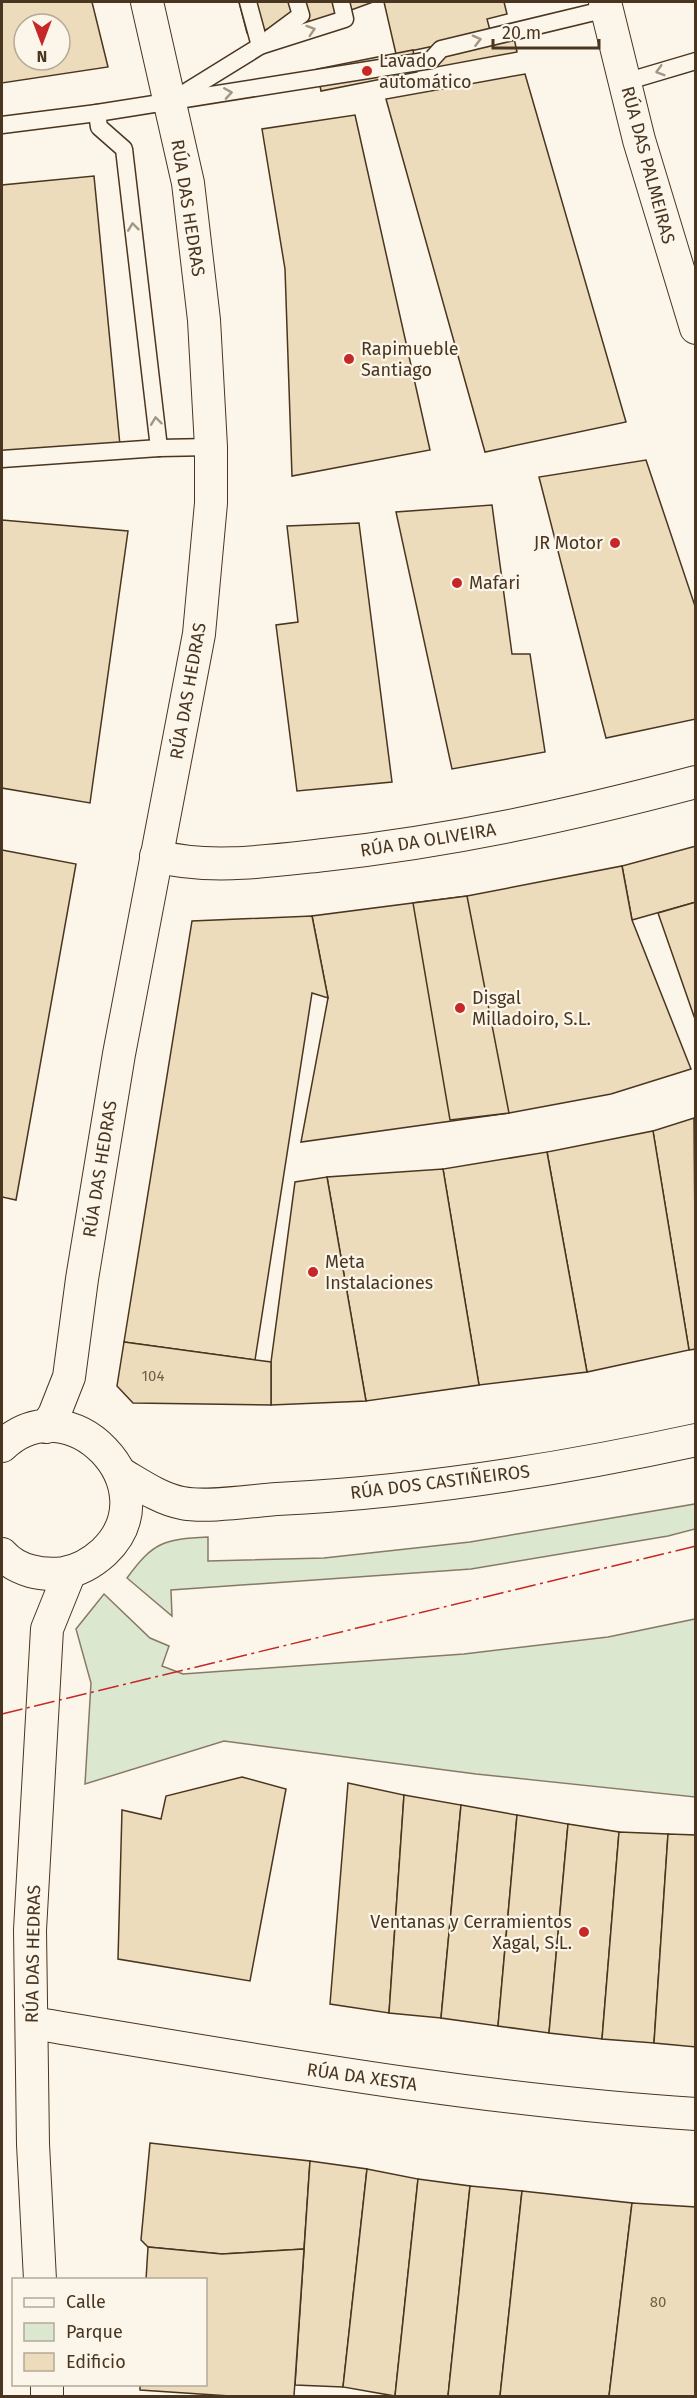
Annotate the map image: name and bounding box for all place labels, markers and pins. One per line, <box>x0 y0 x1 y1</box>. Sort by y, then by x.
place label: Lavado automático <box>379 50 472 93</box>
marker: Lavado automático <box>360 64 374 78</box>
place label: Rapimueble Santiago <box>361 338 459 381</box>
marker: Rapimueble Santiago <box>342 352 356 366</box>
place label: JR Motor <box>534 532 603 554</box>
marker: JR Motor <box>608 536 622 550</box>
place label: Mafari <box>469 572 520 594</box>
marker: Mafari <box>450 576 464 590</box>
place label: Disgal Milladoiro, S.L. <box>472 987 591 1030</box>
marker: Disgal Milladoiro, S.L. <box>453 1001 467 1015</box>
place label: Meta Instalaciones <box>325 1251 433 1294</box>
marker: Meta Instalaciones <box>306 1265 320 1279</box>
place label: Ventanas y Cerramientos Xagal, S.L. <box>370 1911 572 1954</box>
marker: Ventanas y Cerramientos Xagal, S.L. <box>577 1925 591 1939</box>

